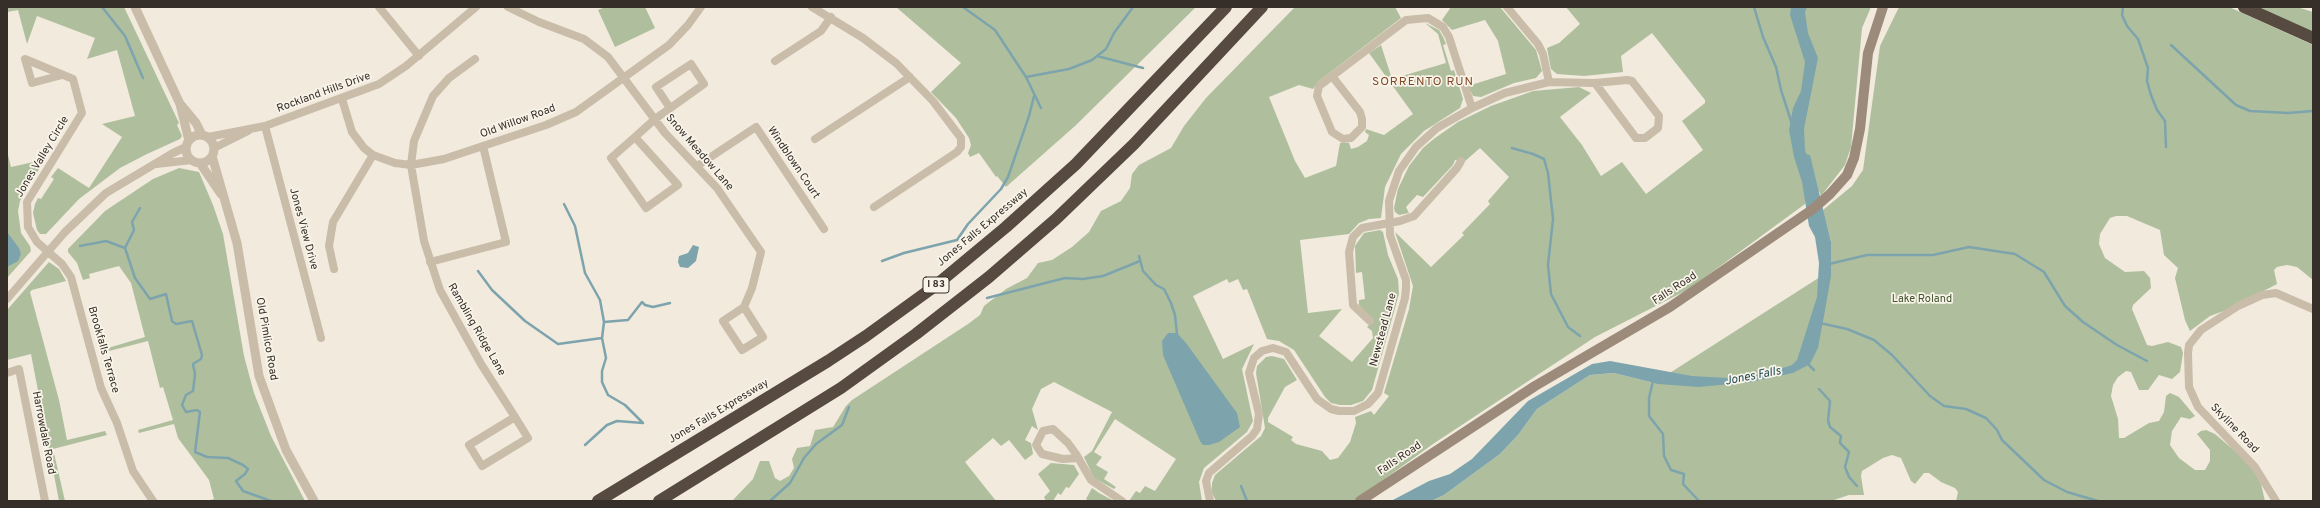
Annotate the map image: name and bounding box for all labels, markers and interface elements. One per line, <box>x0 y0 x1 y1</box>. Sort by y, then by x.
street label: Rockland Hills Drive <box>275 70 373 116</box>
district label: SORRENTO RUN <box>1372 76 1474 90</box>
street label: Old Willow Road <box>478 102 558 142</box>
street label: Snow Meadow Lane <box>662 112 736 194</box>
street label: Jones Valley Circle <box>14 114 72 200</box>
street label: Windblown Court <box>764 124 822 202</box>
street label: Jones Falls Expressway <box>935 186 1031 270</box>
street label: Jones View Drive <box>286 187 320 271</box>
street label: Falls Road <box>1650 270 1700 308</box>
road number: I 83 <box>923 277 949 293</box>
street label: Rambling Ridge Lane <box>444 281 508 379</box>
street label: Newstead Lane <box>1368 292 1400 368</box>
park label: Lake Roland <box>1892 293 1952 307</box>
street label: Old Pimlico Road <box>252 296 280 382</box>
street label: Brookfalls Terrace <box>84 305 122 395</box>
water label: Jones Falls <box>1724 365 1782 389</box>
street label: Jones Falls Expressway <box>667 377 771 447</box>
street label: Harrowdale Road <box>28 390 58 476</box>
street label: Skyline Road <box>2207 401 2261 457</box>
street label: Falls Road <box>1376 440 1424 478</box>

